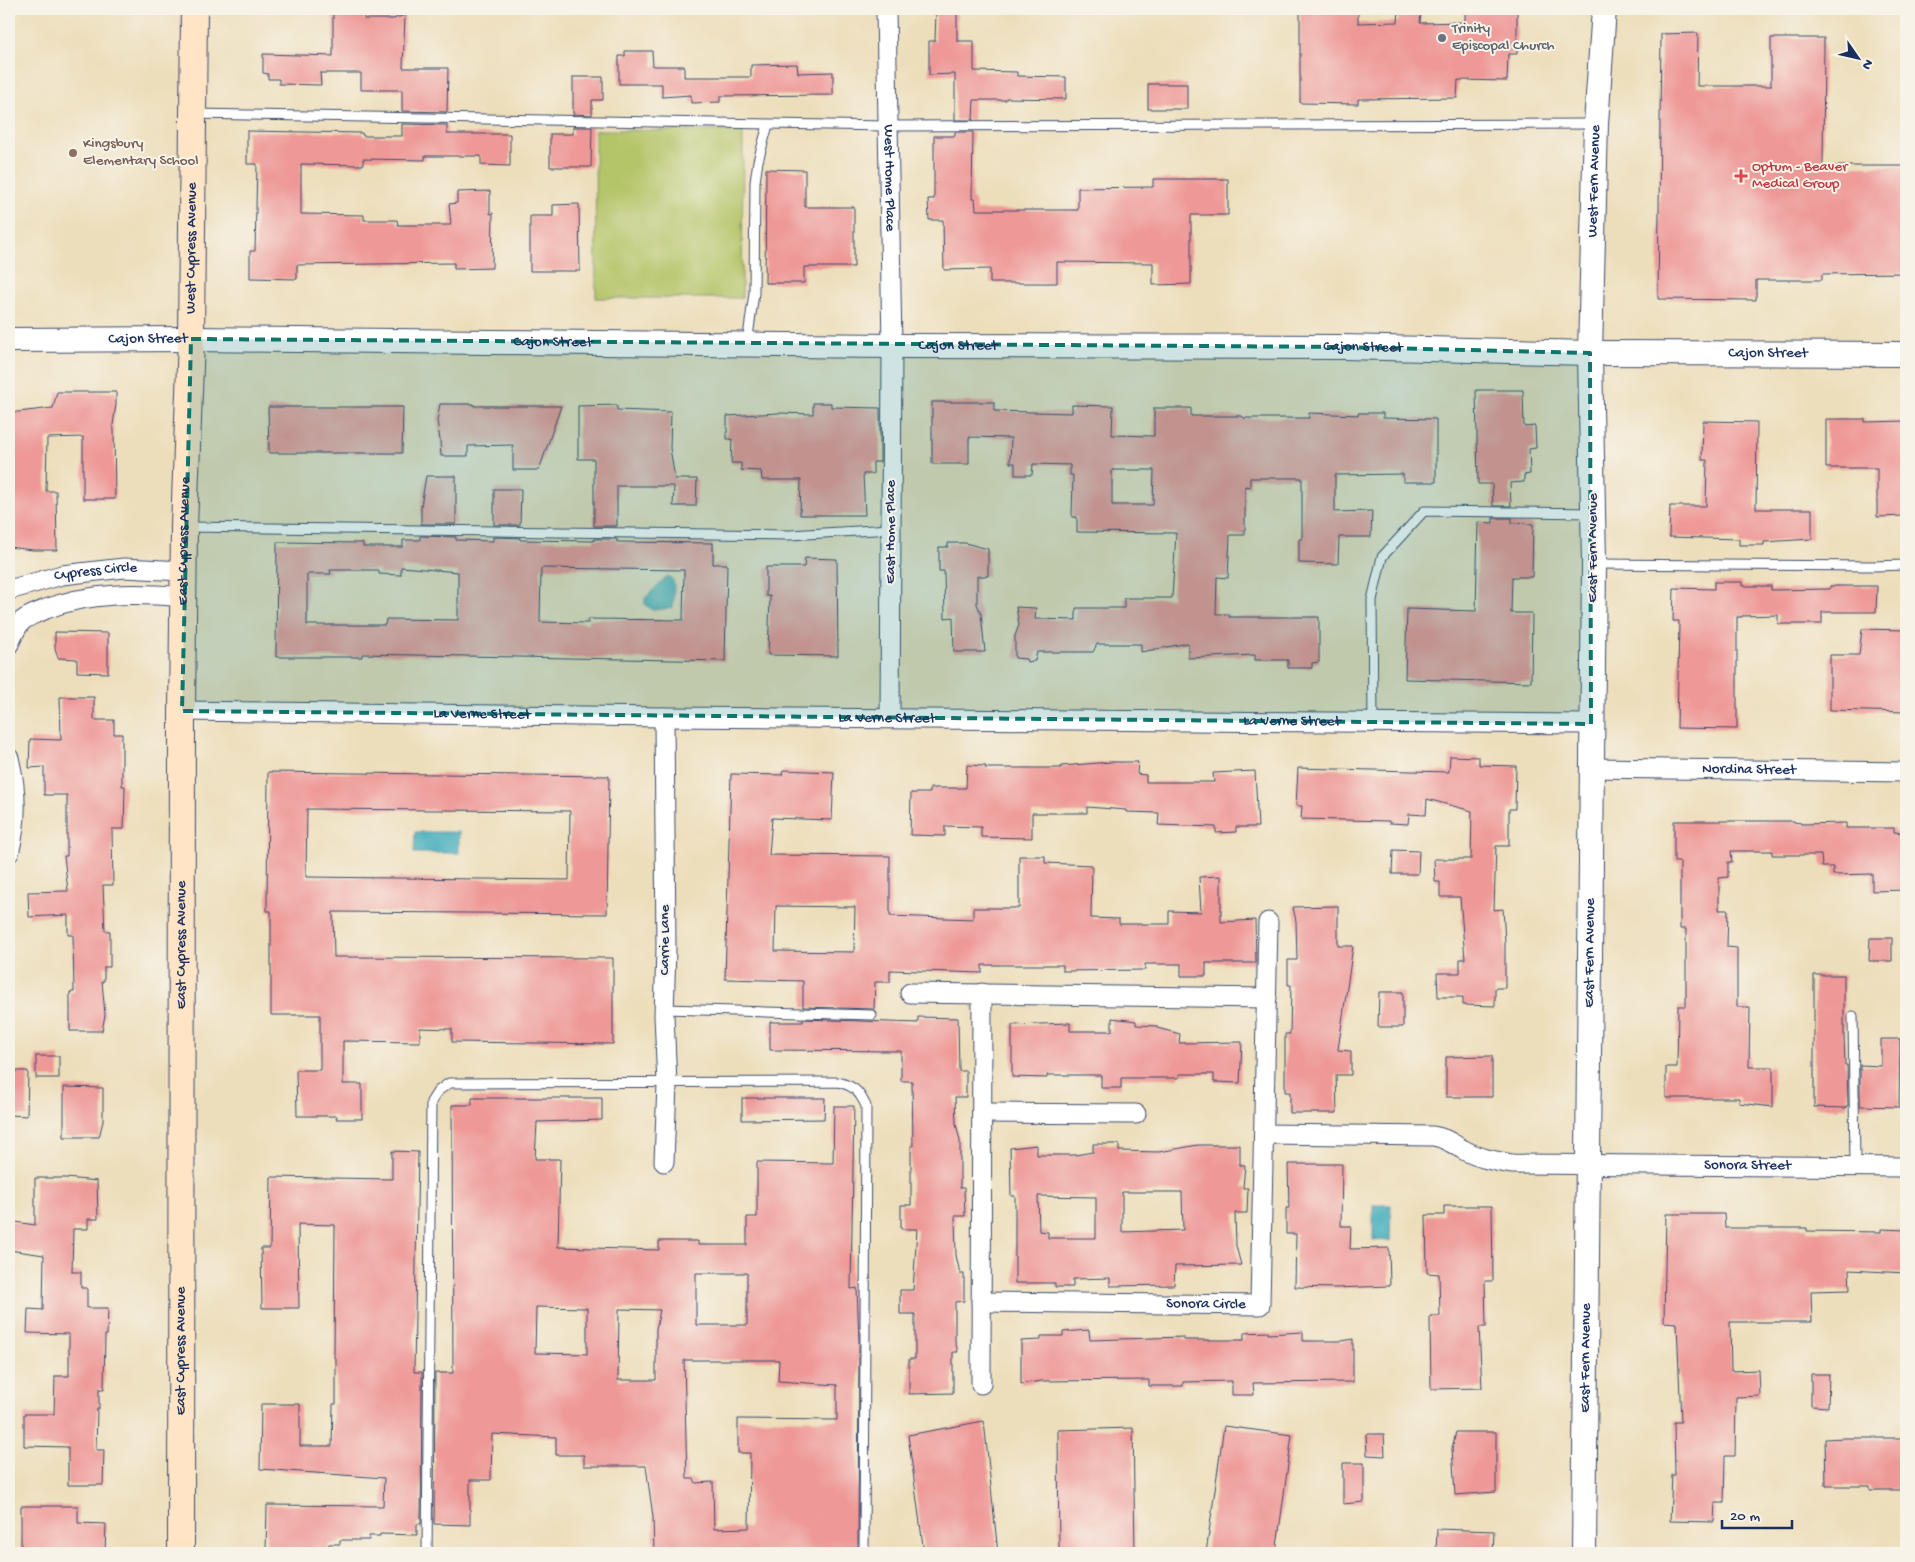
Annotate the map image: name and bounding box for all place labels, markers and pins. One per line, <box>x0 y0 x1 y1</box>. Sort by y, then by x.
place label: Trinity Episcopal Church <box>1451 20 1555 55</box>
marker: Trinity Episcopal Church <box>1436 32 1448 44</box>
place label: Kingsbury Elementary School <box>83 135 199 170</box>
marker: Kingsbury Elementary School <box>67 147 79 159</box>
place label: Optum - Beaver Medical Group <box>1752 158 1849 193</box>
marker: Optum - Beaver Medical Group <box>1734 169 1748 183</box>

